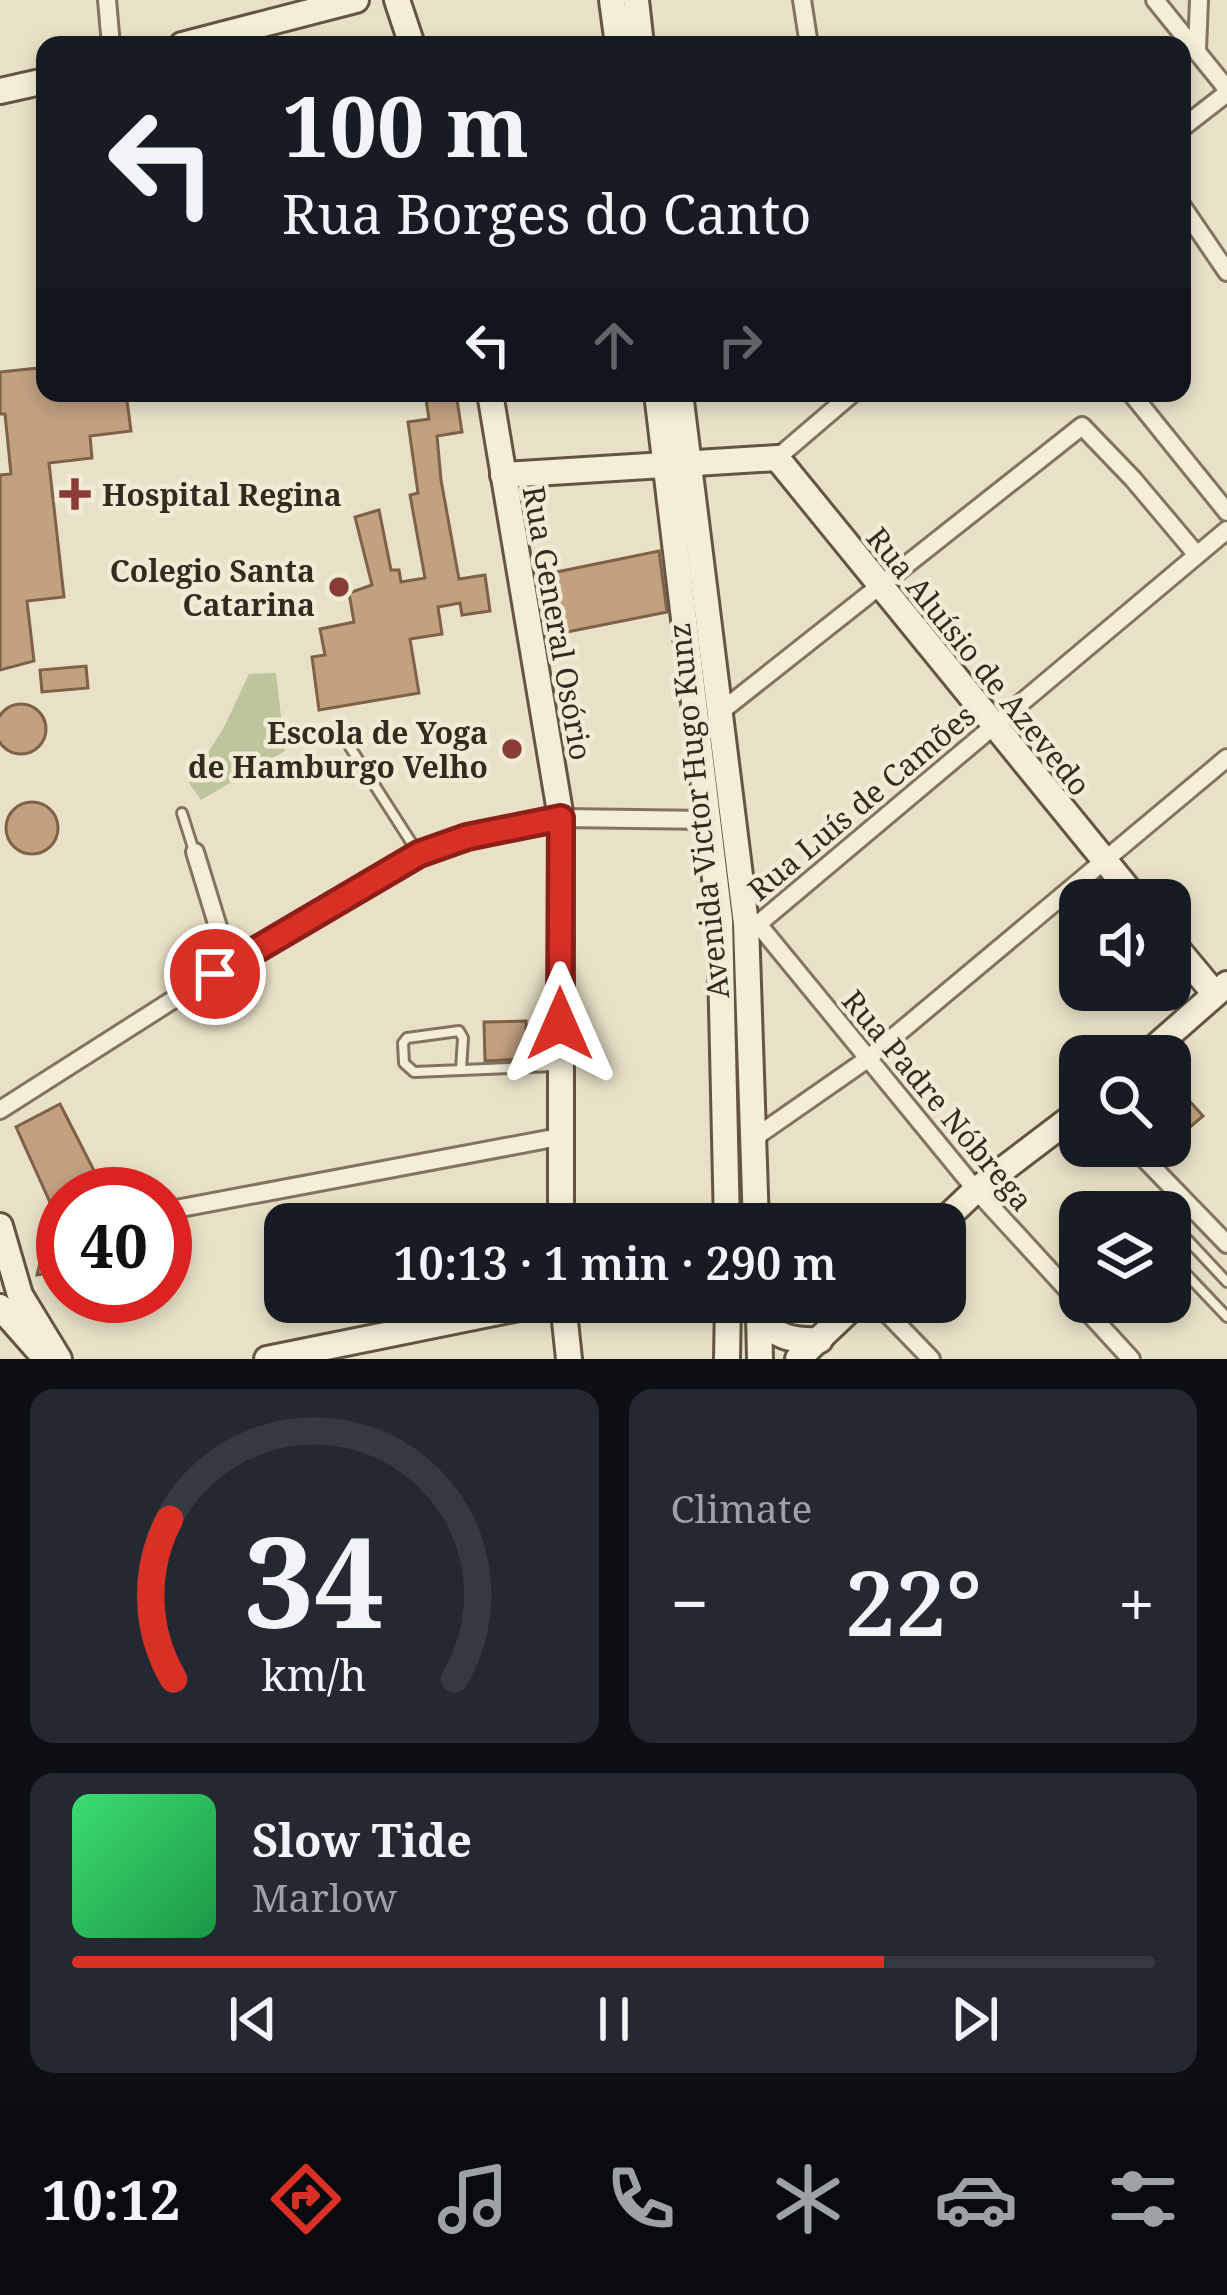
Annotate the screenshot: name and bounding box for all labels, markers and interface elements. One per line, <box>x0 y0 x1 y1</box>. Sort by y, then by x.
text: 100 m <box>282 67 529 182</box>
icon: left <box>84 84 240 240</box>
text: Rua Borges do Canto <box>282 176 811 250</box>
icon: left <box>455 312 521 378</box>
icon: ahead <box>581 312 647 378</box>
icon: right <box>707 312 773 378</box>
place label: Hospital Regina <box>102 474 342 515</box>
marker: Hospital Regina <box>59 478 91 510</box>
street label: Rua General Osório <box>514 483 602 763</box>
street label: Rua Aluísio de Azevedo <box>858 518 1100 804</box>
place label: Colegio Santa Catarina <box>110 550 315 625</box>
marker: Colegio Santa Catarina <box>326 574 352 600</box>
street label: Avenida Victor Hugo Kunz <box>658 621 738 1001</box>
street label: Rua Luís de Camões <box>739 695 983 909</box>
place label: Escola de Yoga de Hamburgo Velho <box>188 712 488 787</box>
marker: Escola de Yoga de Hamburgo Velho <box>499 736 525 762</box>
map controls <box>1059 879 1191 1323</box>
button: sound <box>1059 879 1191 1011</box>
pin <box>164 923 266 1025</box>
icon: arrive <box>182 941 248 1007</box>
position arrow <box>497 961 623 1087</box>
street label: Rua Padre Nóbrega <box>833 981 1043 1219</box>
button: search <box>1059 1035 1191 1167</box>
speed limit sign: 40 <box>36 1167 192 1323</box>
button: layers <box>1059 1191 1191 1323</box>
text: 10:13 · 1 min · 290 m <box>393 1232 837 1293</box>
text: Climate <box>671 1481 812 1534</box>
text: 34 <box>244 1495 385 1665</box>
text: 22° <box>845 1540 982 1662</box>
text: − <box>671 1557 709 1647</box>
text: + <box>1118 1557 1155 1647</box>
text: km/h <box>262 1645 367 1704</box>
text: Slow Tide <box>252 1809 472 1870</box>
text: Marlow <box>252 1870 397 1923</box>
icon: previous <box>220 1986 286 2052</box>
icon: pause <box>581 1986 647 2052</box>
icon: next <box>942 1986 1008 2052</box>
icon: directions <box>264 2157 348 2241</box>
icon: music <box>431 2157 515 2241</box>
icon: phone <box>599 2157 683 2241</box>
icon: climate <box>766 2157 850 2241</box>
icon: car <box>934 2157 1018 2241</box>
icon: filters <box>1101 2157 1185 2241</box>
text: 10:12 <box>42 2162 180 2236</box>

